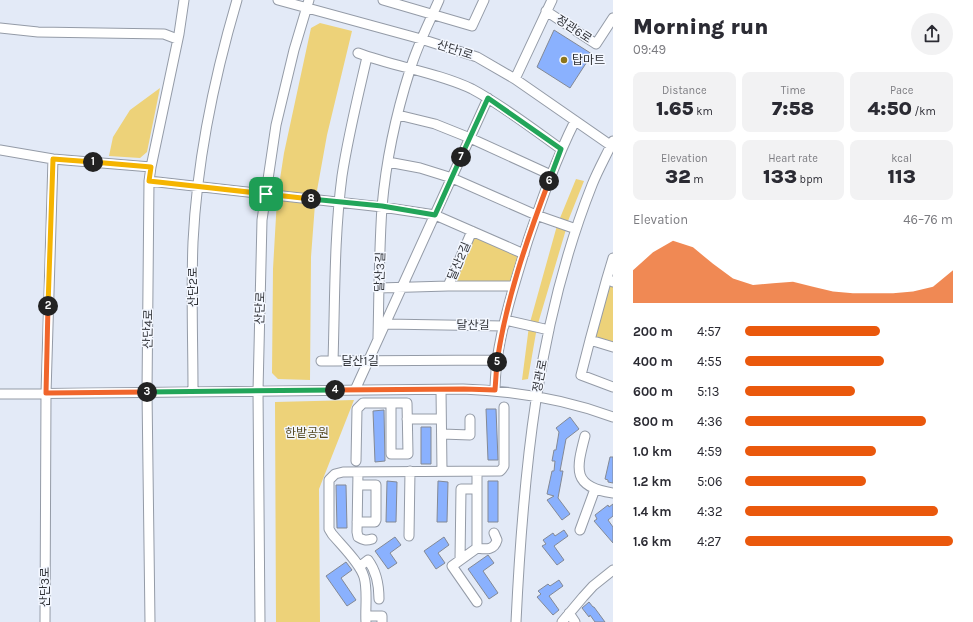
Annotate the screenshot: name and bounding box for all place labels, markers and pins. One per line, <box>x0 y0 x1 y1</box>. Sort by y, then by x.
place label: 탑마트 <box>572 53 605 67</box>
marker: 탑마트 <box>559 55 569 65</box>
pin: 7 <box>451 147 471 167</box>
pin: 1 <box>83 152 103 172</box>
pin: 6 <box>539 171 559 191</box>
pin <box>249 177 283 211</box>
pin: 8 <box>301 189 321 209</box>
pin: 2 <box>38 296 58 316</box>
pin: 5 <box>487 352 507 372</box>
pin: 4 <box>325 380 345 400</box>
pin: 3 <box>137 382 157 402</box>

